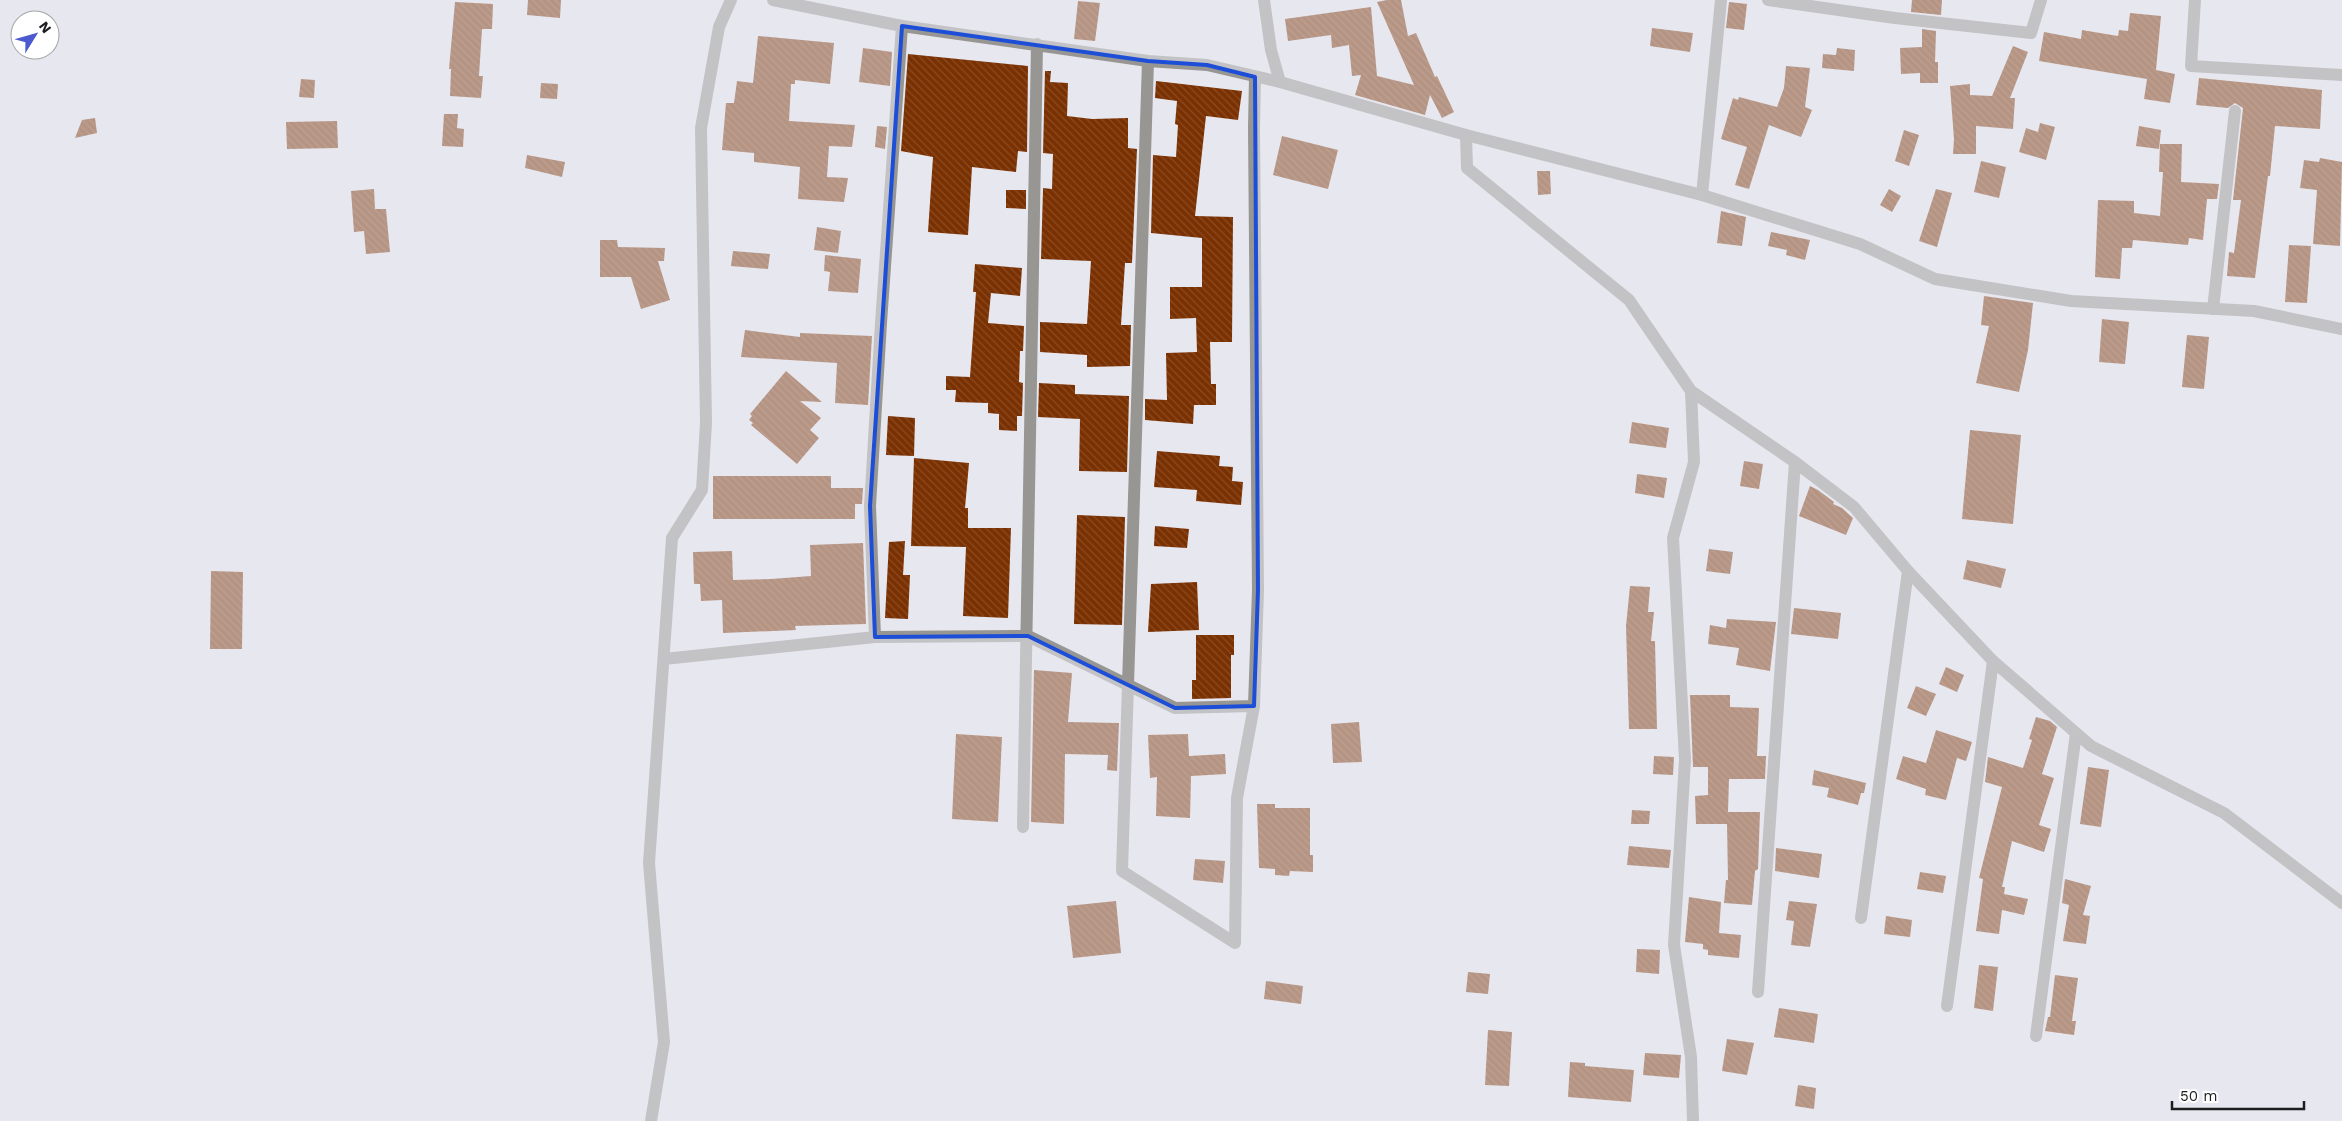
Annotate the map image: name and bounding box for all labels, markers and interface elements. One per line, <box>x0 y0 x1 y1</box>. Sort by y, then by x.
north arrow <box>10 10 60 60</box>
text: N <box>36 18 55 36</box>
scale bar <box>2172 1078 2304 1110</box>
text: 50 m <box>2180 1087 2217 1105</box>

